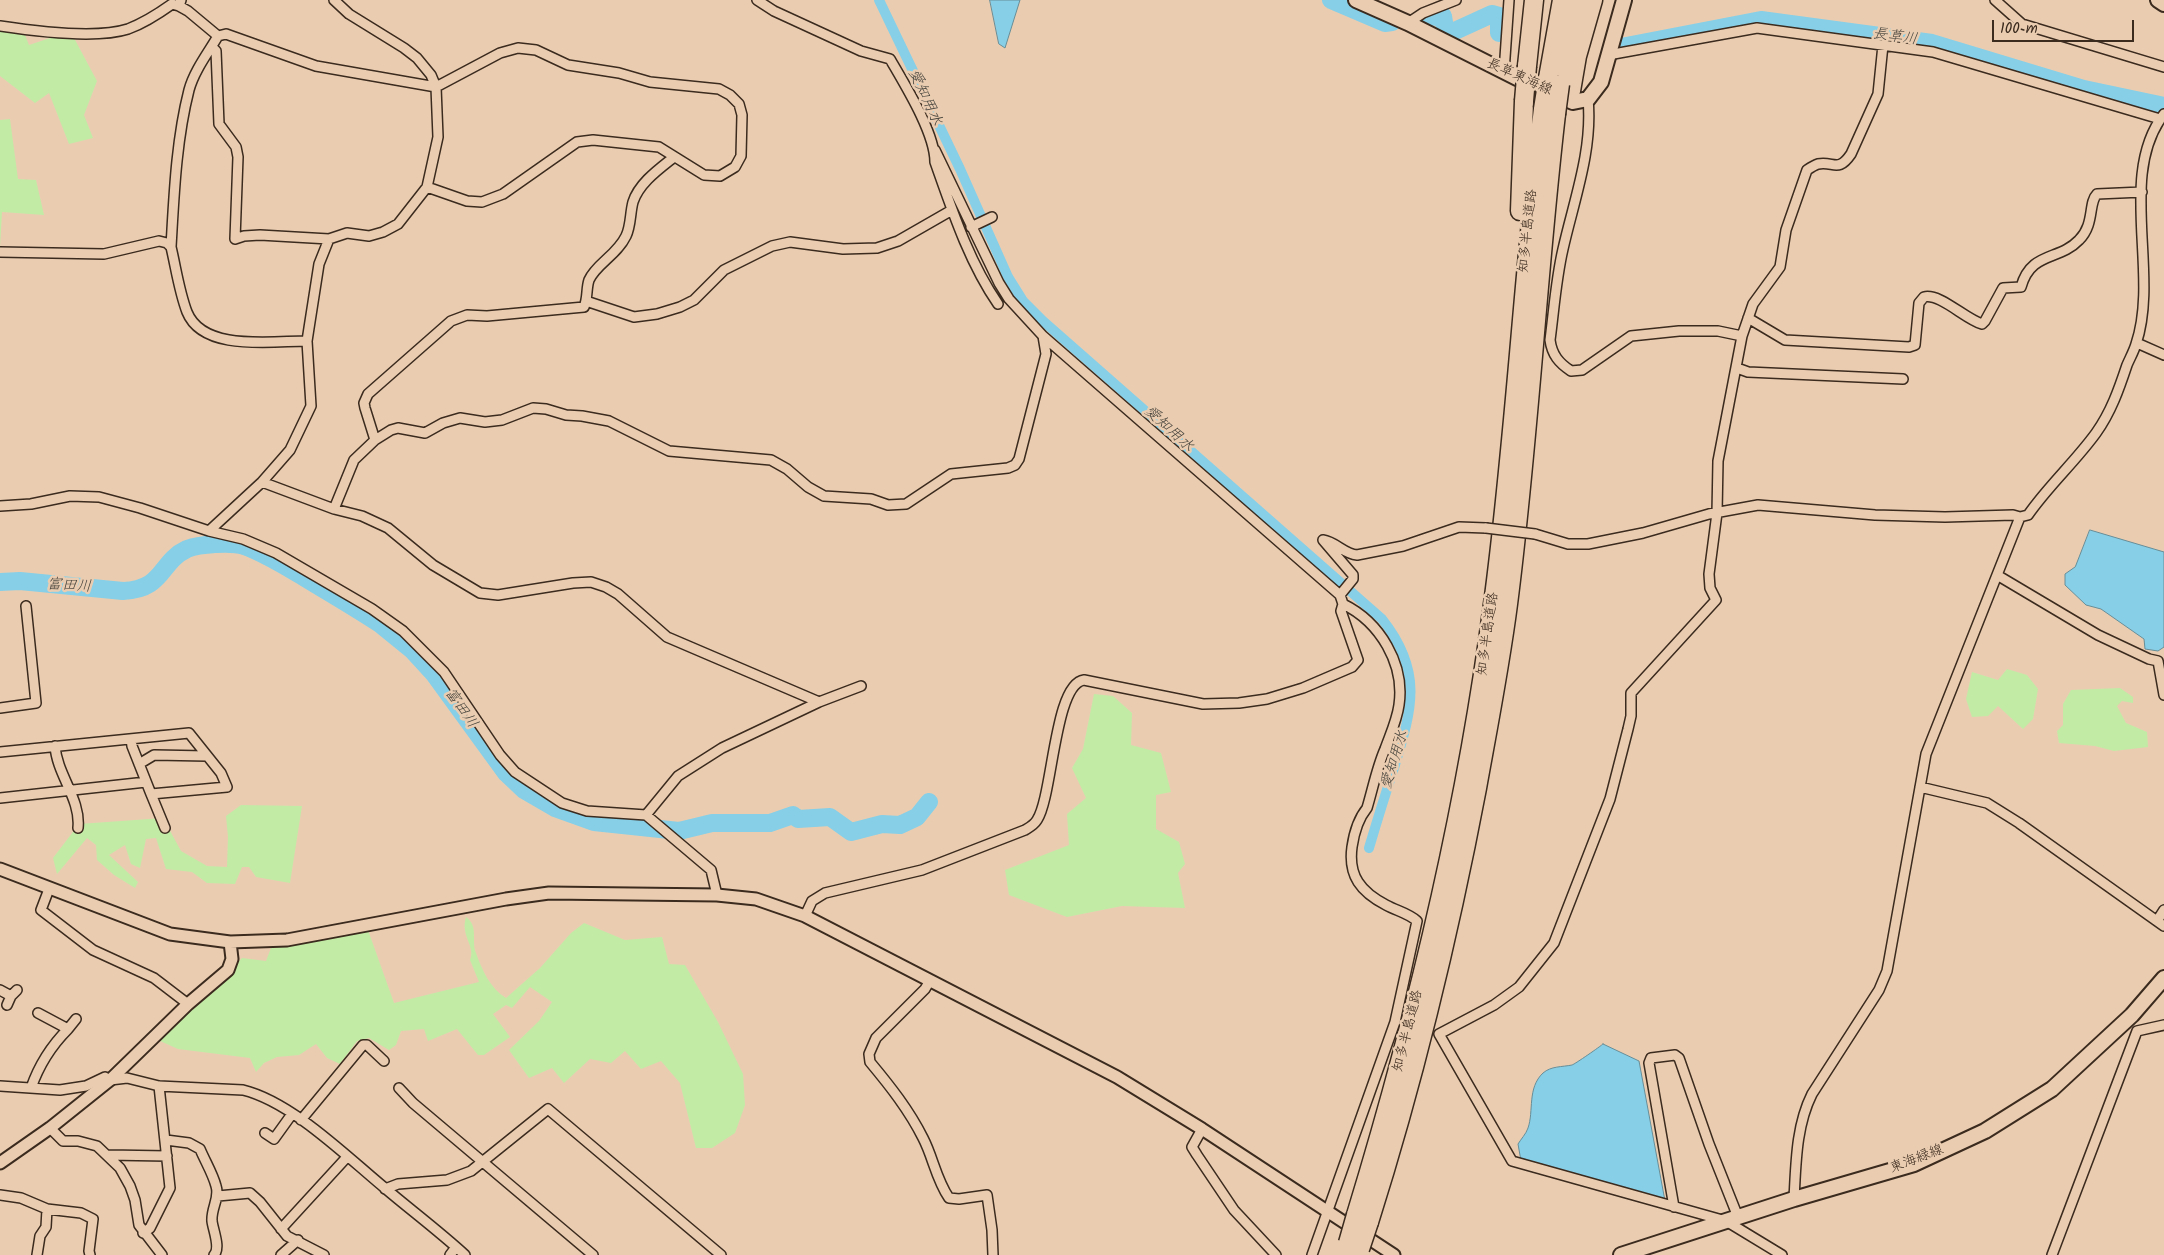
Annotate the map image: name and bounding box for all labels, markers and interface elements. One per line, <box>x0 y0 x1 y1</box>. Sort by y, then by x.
scale bar <box>1994 10 2136 42</box>
text: 100 m <box>2000 17 2038 41</box>
water label: 長草川 <box>1871 26 1919 50</box>
street label: 長草東海線 <box>1484 56 1554 100</box>
water label: 愛知用水 <box>903 67 945 129</box>
street label: 知多半島道路 <box>1516 188 1542 274</box>
water label: 愛知用水 <box>1140 403 1196 457</box>
water label: 富田川 <box>46 577 92 597</box>
street label: 知多半島道路 <box>1475 591 1503 677</box>
water label: 富田川 <box>440 685 480 733</box>
water label: 愛知用水 <box>1379 729 1413 791</box>
street label: 知多半島道路 <box>1391 988 1427 1074</box>
street label: 東海緑線 <box>1888 1142 1946 1178</box>

